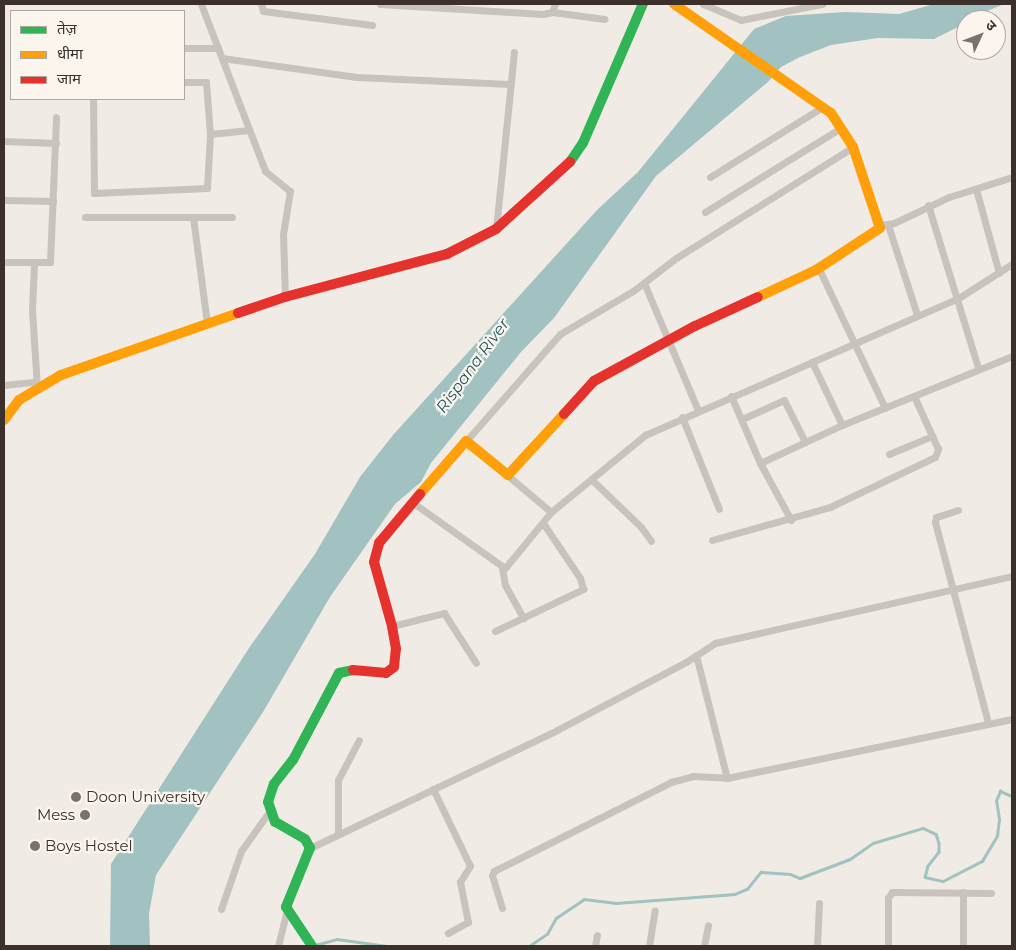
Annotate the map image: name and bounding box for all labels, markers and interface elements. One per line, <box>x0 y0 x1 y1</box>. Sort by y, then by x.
legend <box>10 10 185 100</box>
north arrow <box>956 10 1006 60</box>
text: उ <box>982 16 1001 35</box>
text: तेज़ <box>57 19 77 38</box>
text: धीमा <box>57 44 83 63</box>
text: जाम <box>57 69 81 88</box>
water label: Rispana River <box>432 315 514 417</box>
place label: Doon University <box>86 788 205 806</box>
marker: Doon University <box>70 791 82 803</box>
place label: Mess <box>37 806 75 824</box>
marker: Mess <box>79 809 91 821</box>
place label: Boys Hostel <box>45 837 133 855</box>
marker: Boys Hostel <box>29 840 41 852</box>

